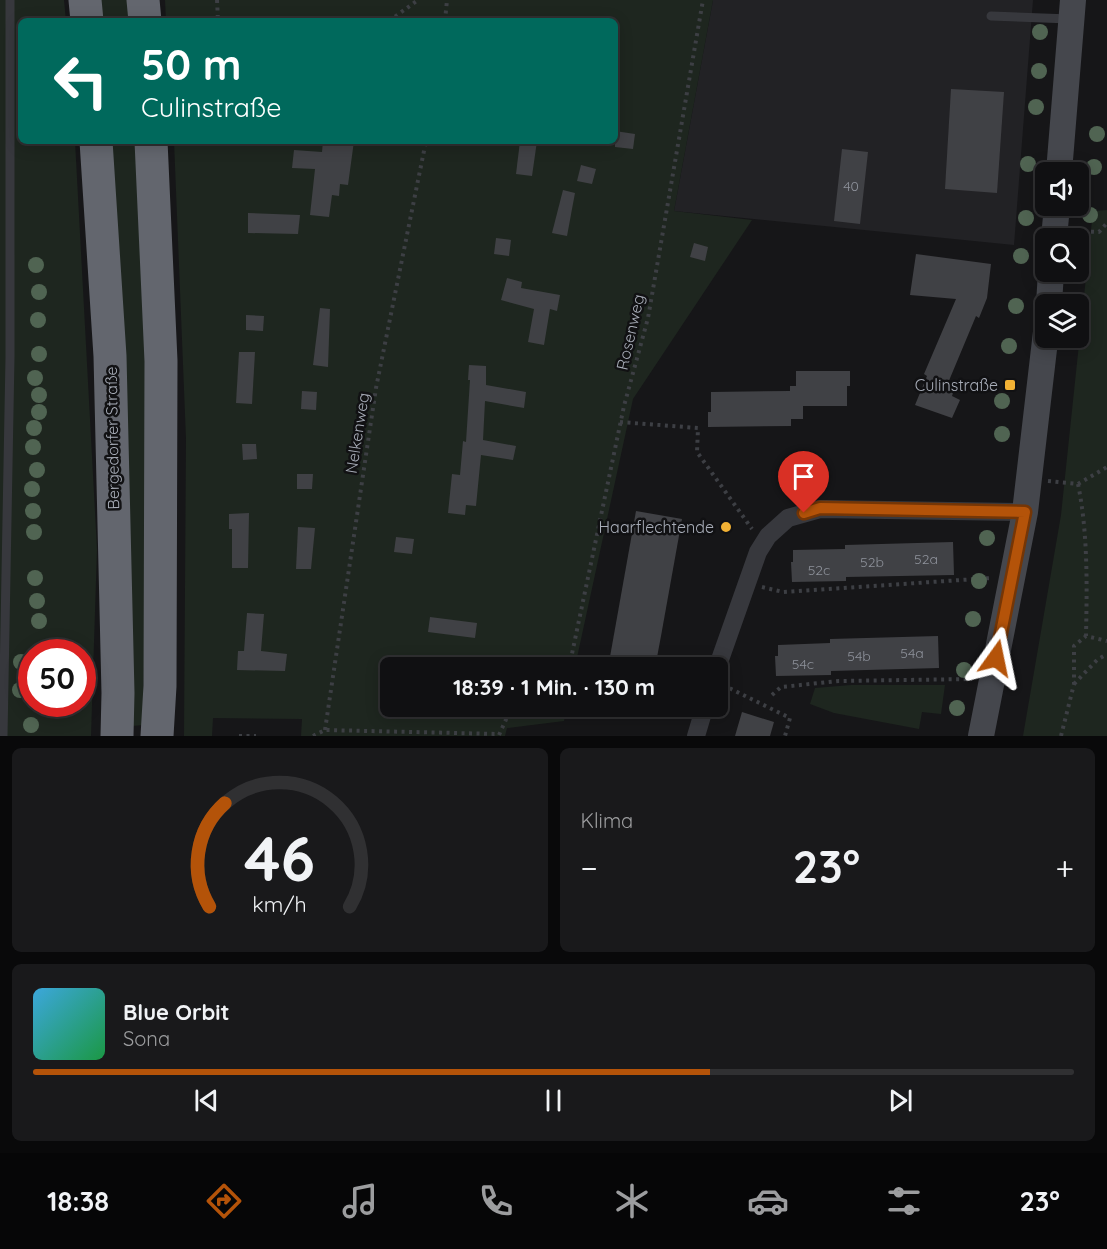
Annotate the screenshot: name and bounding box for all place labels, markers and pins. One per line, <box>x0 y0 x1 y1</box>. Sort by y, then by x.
place label: Culinstraße <box>915 375 998 395</box>
marker: Culinstraße <box>1003 378 1017 392</box>
pin <box>778 451 829 513</box>
place label: Haarflechtende <box>599 517 714 537</box>
marker: Haarflechtende <box>719 520 733 534</box>

